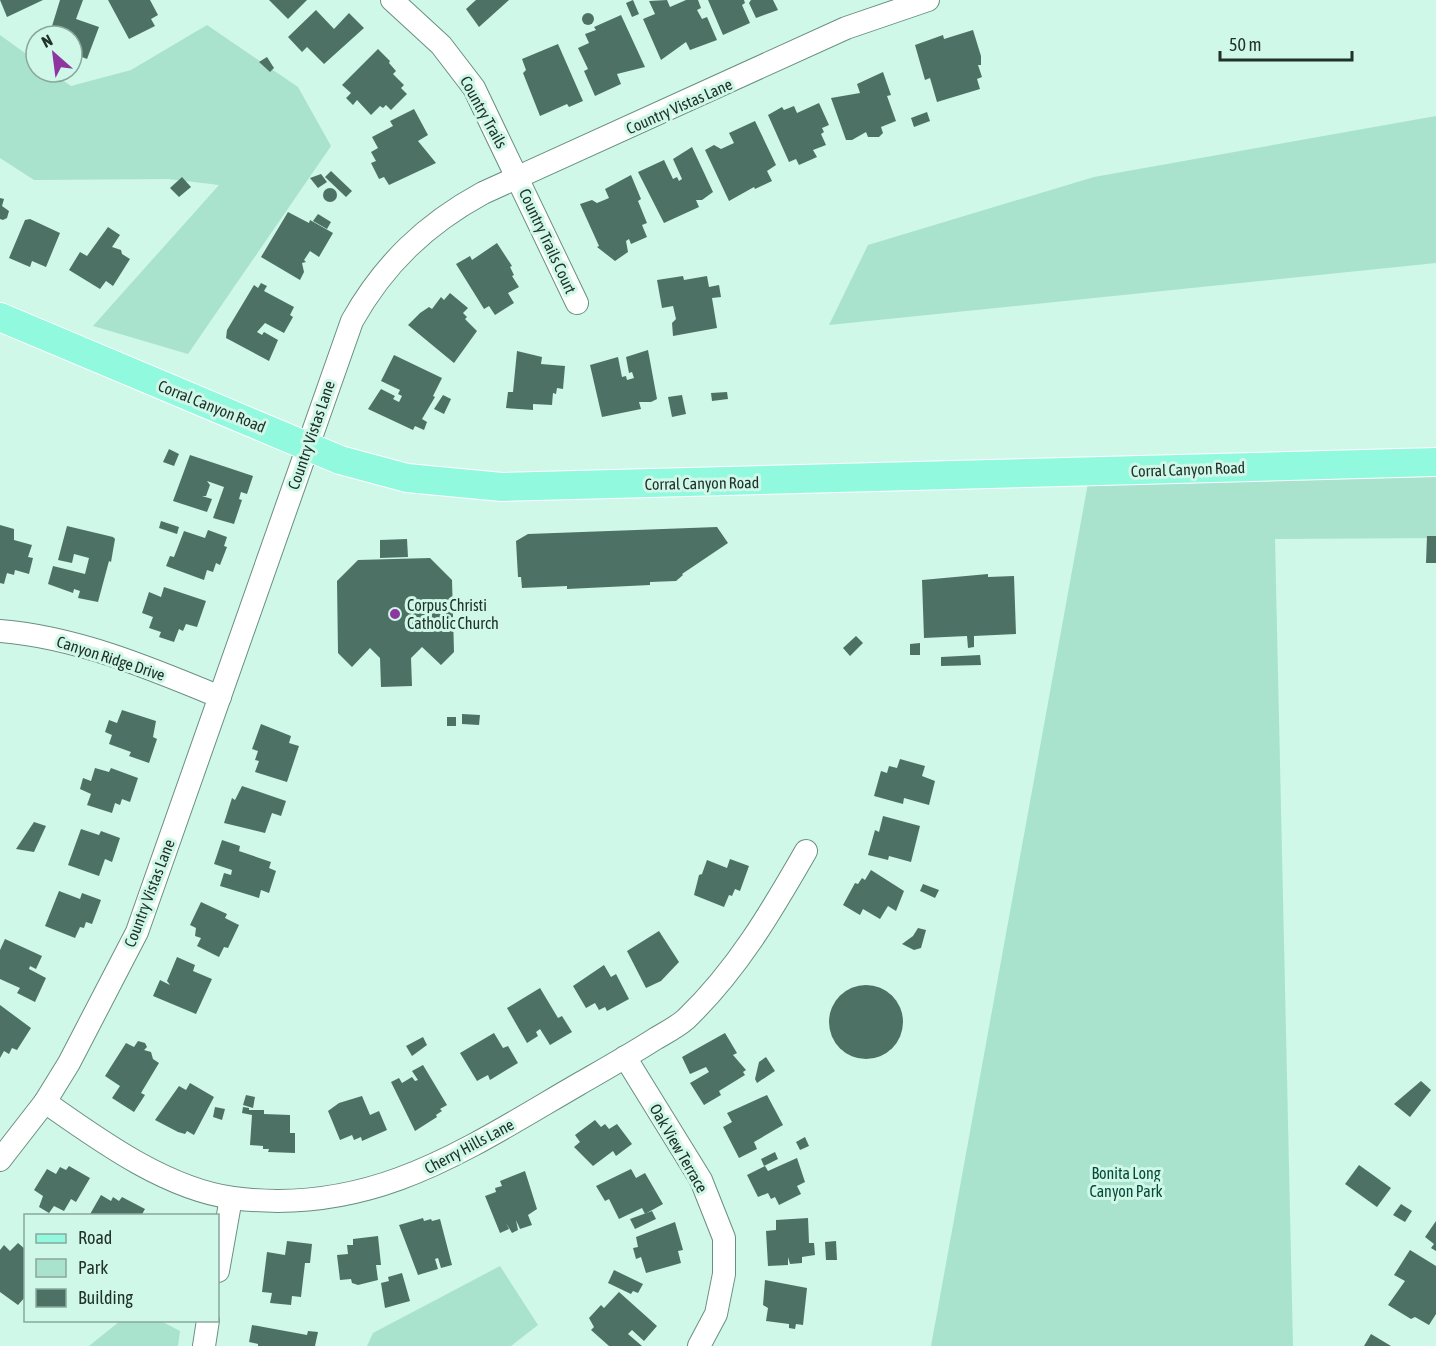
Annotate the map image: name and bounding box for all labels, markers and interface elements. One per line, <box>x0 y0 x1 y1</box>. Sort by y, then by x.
north arrow <box>24 24 84 84</box>
scale bar <box>1220 24 1352 62</box>
text: N <box>39 31 55 51</box>
text: 50 m <box>1229 34 1261 55</box>
street label: Country Trails <box>456 73 511 152</box>
street label: Country Vistas Lane <box>623 75 735 138</box>
street label: Country Trails Court <box>515 186 580 297</box>
street label: Corral Canyon Road <box>155 376 268 437</box>
street label: Country Vistas Lane <box>284 378 339 492</box>
street label: Corral Canyon Road <box>1130 458 1246 481</box>
street label: Corral Canyon Road <box>645 473 759 494</box>
place label: Corpus Christi Catholic Church <box>407 596 499 632</box>
marker: Corpus Christi Catholic Church <box>388 607 402 621</box>
street label: Canyon Ridge Drive <box>54 632 167 685</box>
street label: Country Vistas Lane <box>120 837 179 950</box>
street label: Oak View Terrace <box>646 1100 712 1196</box>
street label: Cherry Hills Lane <box>421 1115 517 1178</box>
park label: Bonita Long Canyon Park <box>1089 1164 1163 1201</box>
legend <box>24 1214 219 1322</box>
text: Road <box>78 1227 112 1248</box>
text: Park <box>78 1257 108 1278</box>
text: Building <box>78 1287 133 1308</box>

